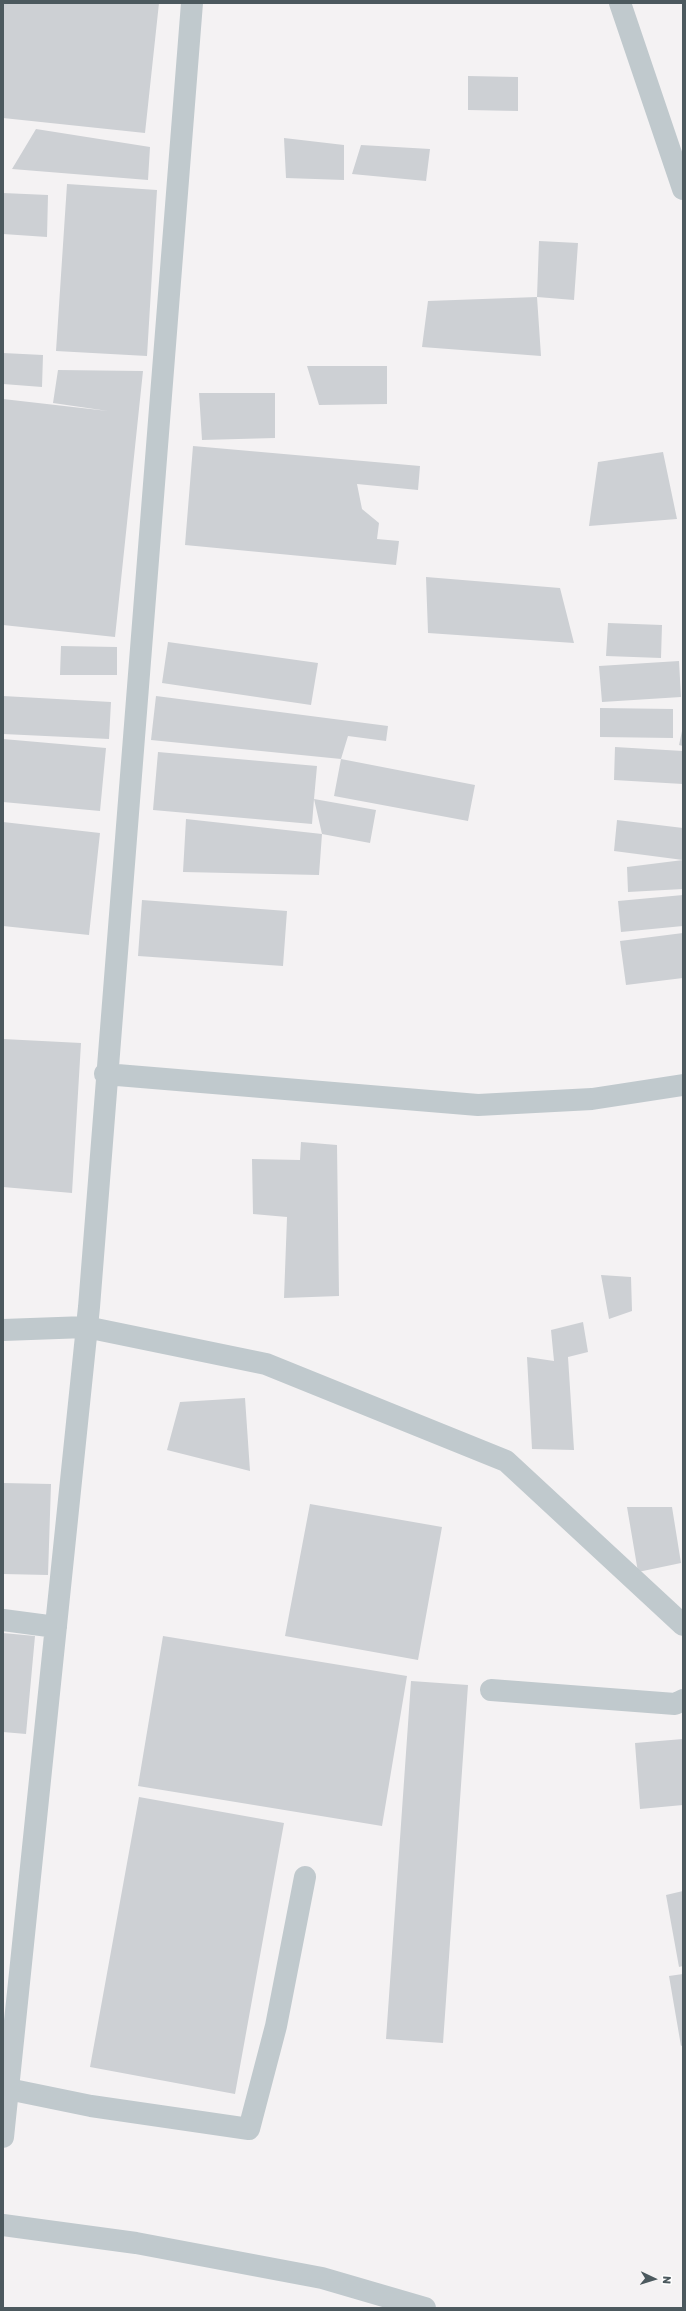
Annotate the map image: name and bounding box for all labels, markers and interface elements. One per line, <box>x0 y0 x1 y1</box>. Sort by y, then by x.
north arrow <box>634 2259 674 2299</box>
text: N <box>660 2275 673 2284</box>

